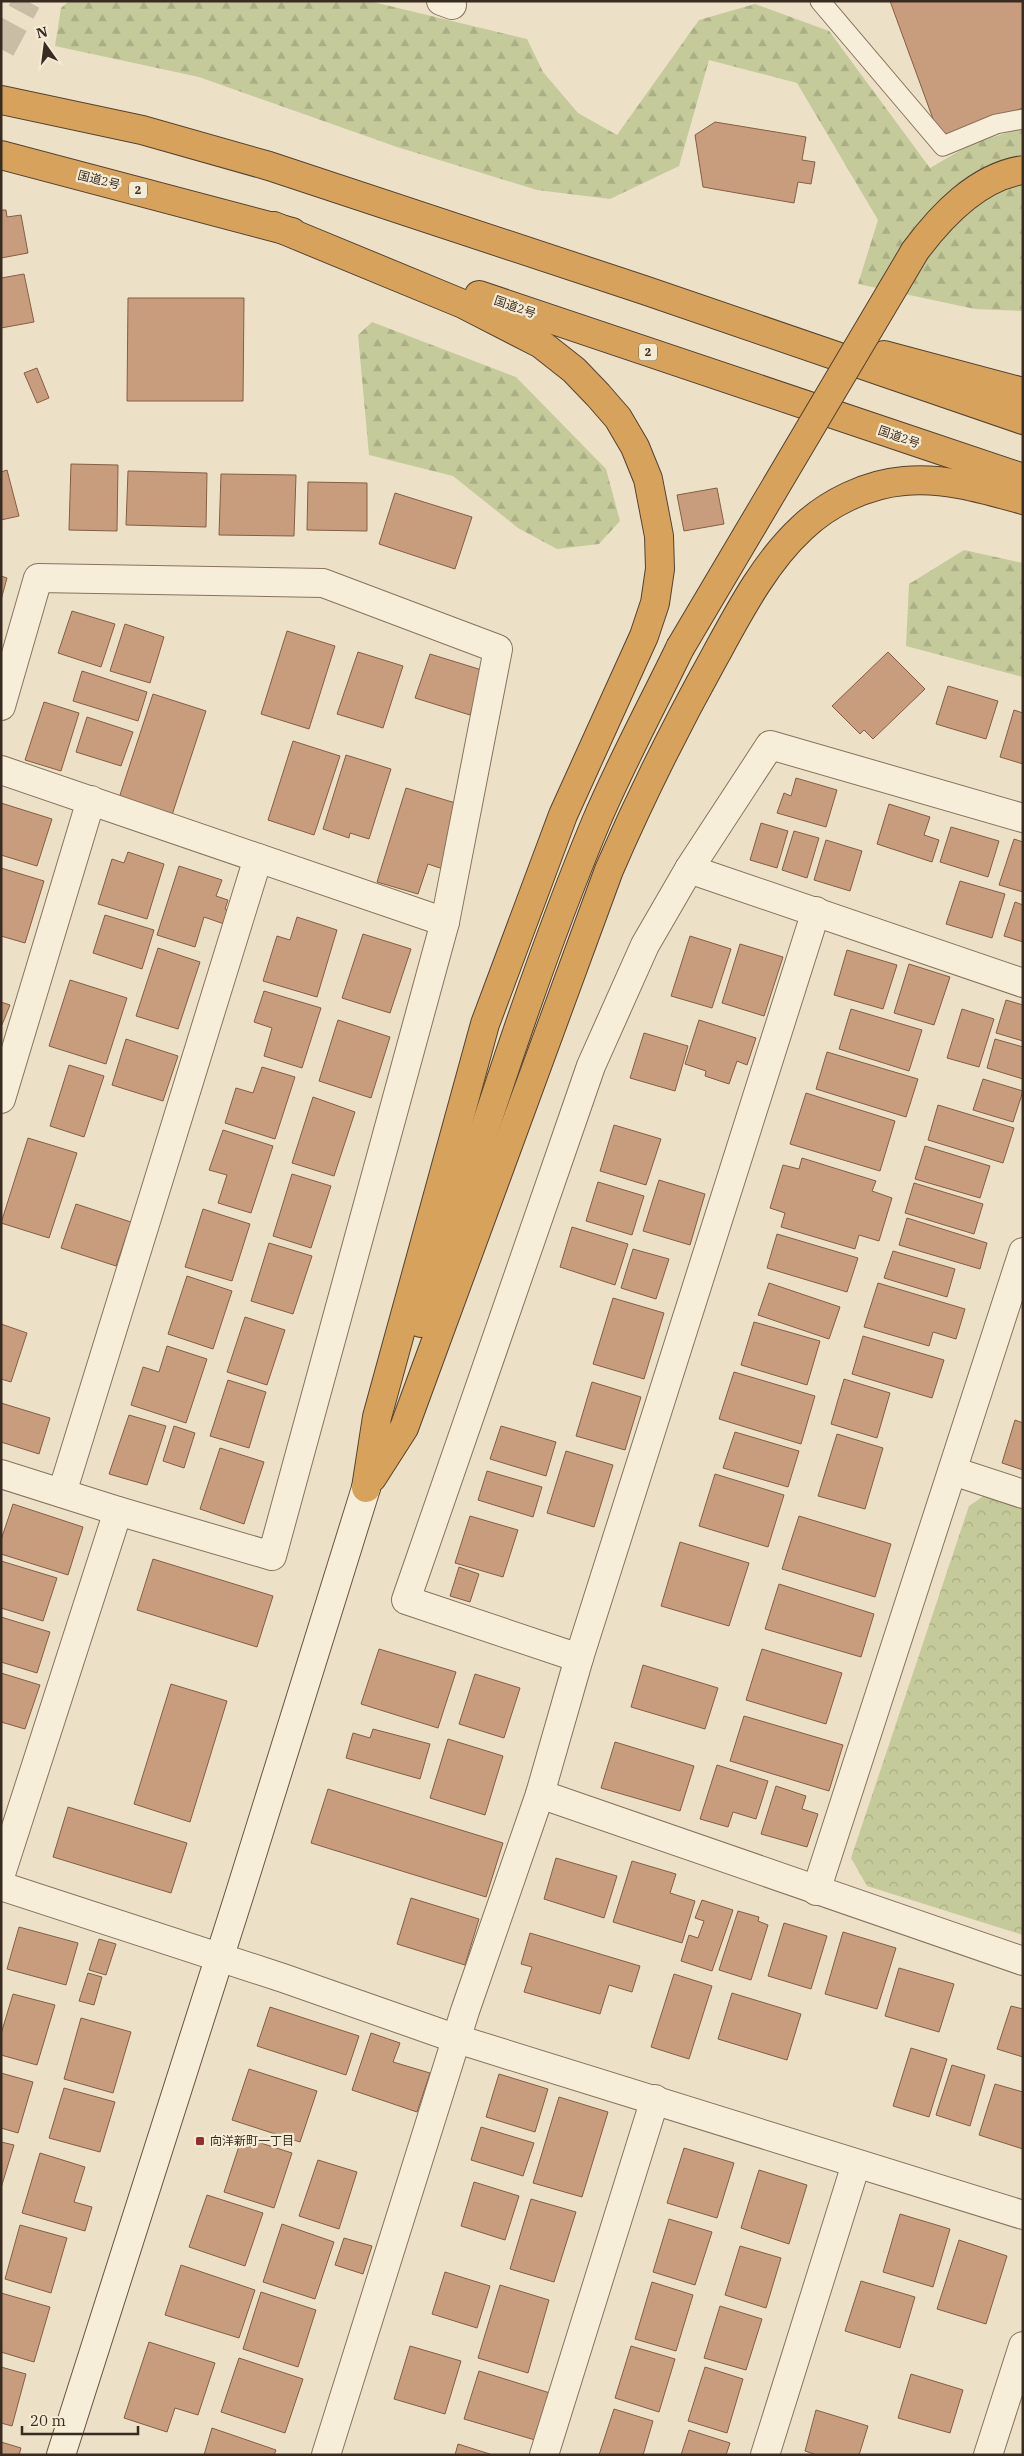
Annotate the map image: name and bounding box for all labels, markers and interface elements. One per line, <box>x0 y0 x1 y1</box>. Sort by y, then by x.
north arrow <box>20 20 70 70</box>
text: N <box>34 22 49 42</box>
street label: 国道2号 <box>76 167 122 192</box>
road number: 2 <box>129 182 147 198</box>
street label: 国道2号 <box>492 292 538 321</box>
road number: 2 <box>639 344 657 361</box>
street label: 国道2号 <box>876 422 922 451</box>
place label: 向洋新町一丁目 <box>210 2133 294 2148</box>
marker: 向洋新町一丁目 <box>194 2135 206 2147</box>
scale bar <box>22 2404 139 2436</box>
text: 20 m <box>30 2411 66 2430</box>

